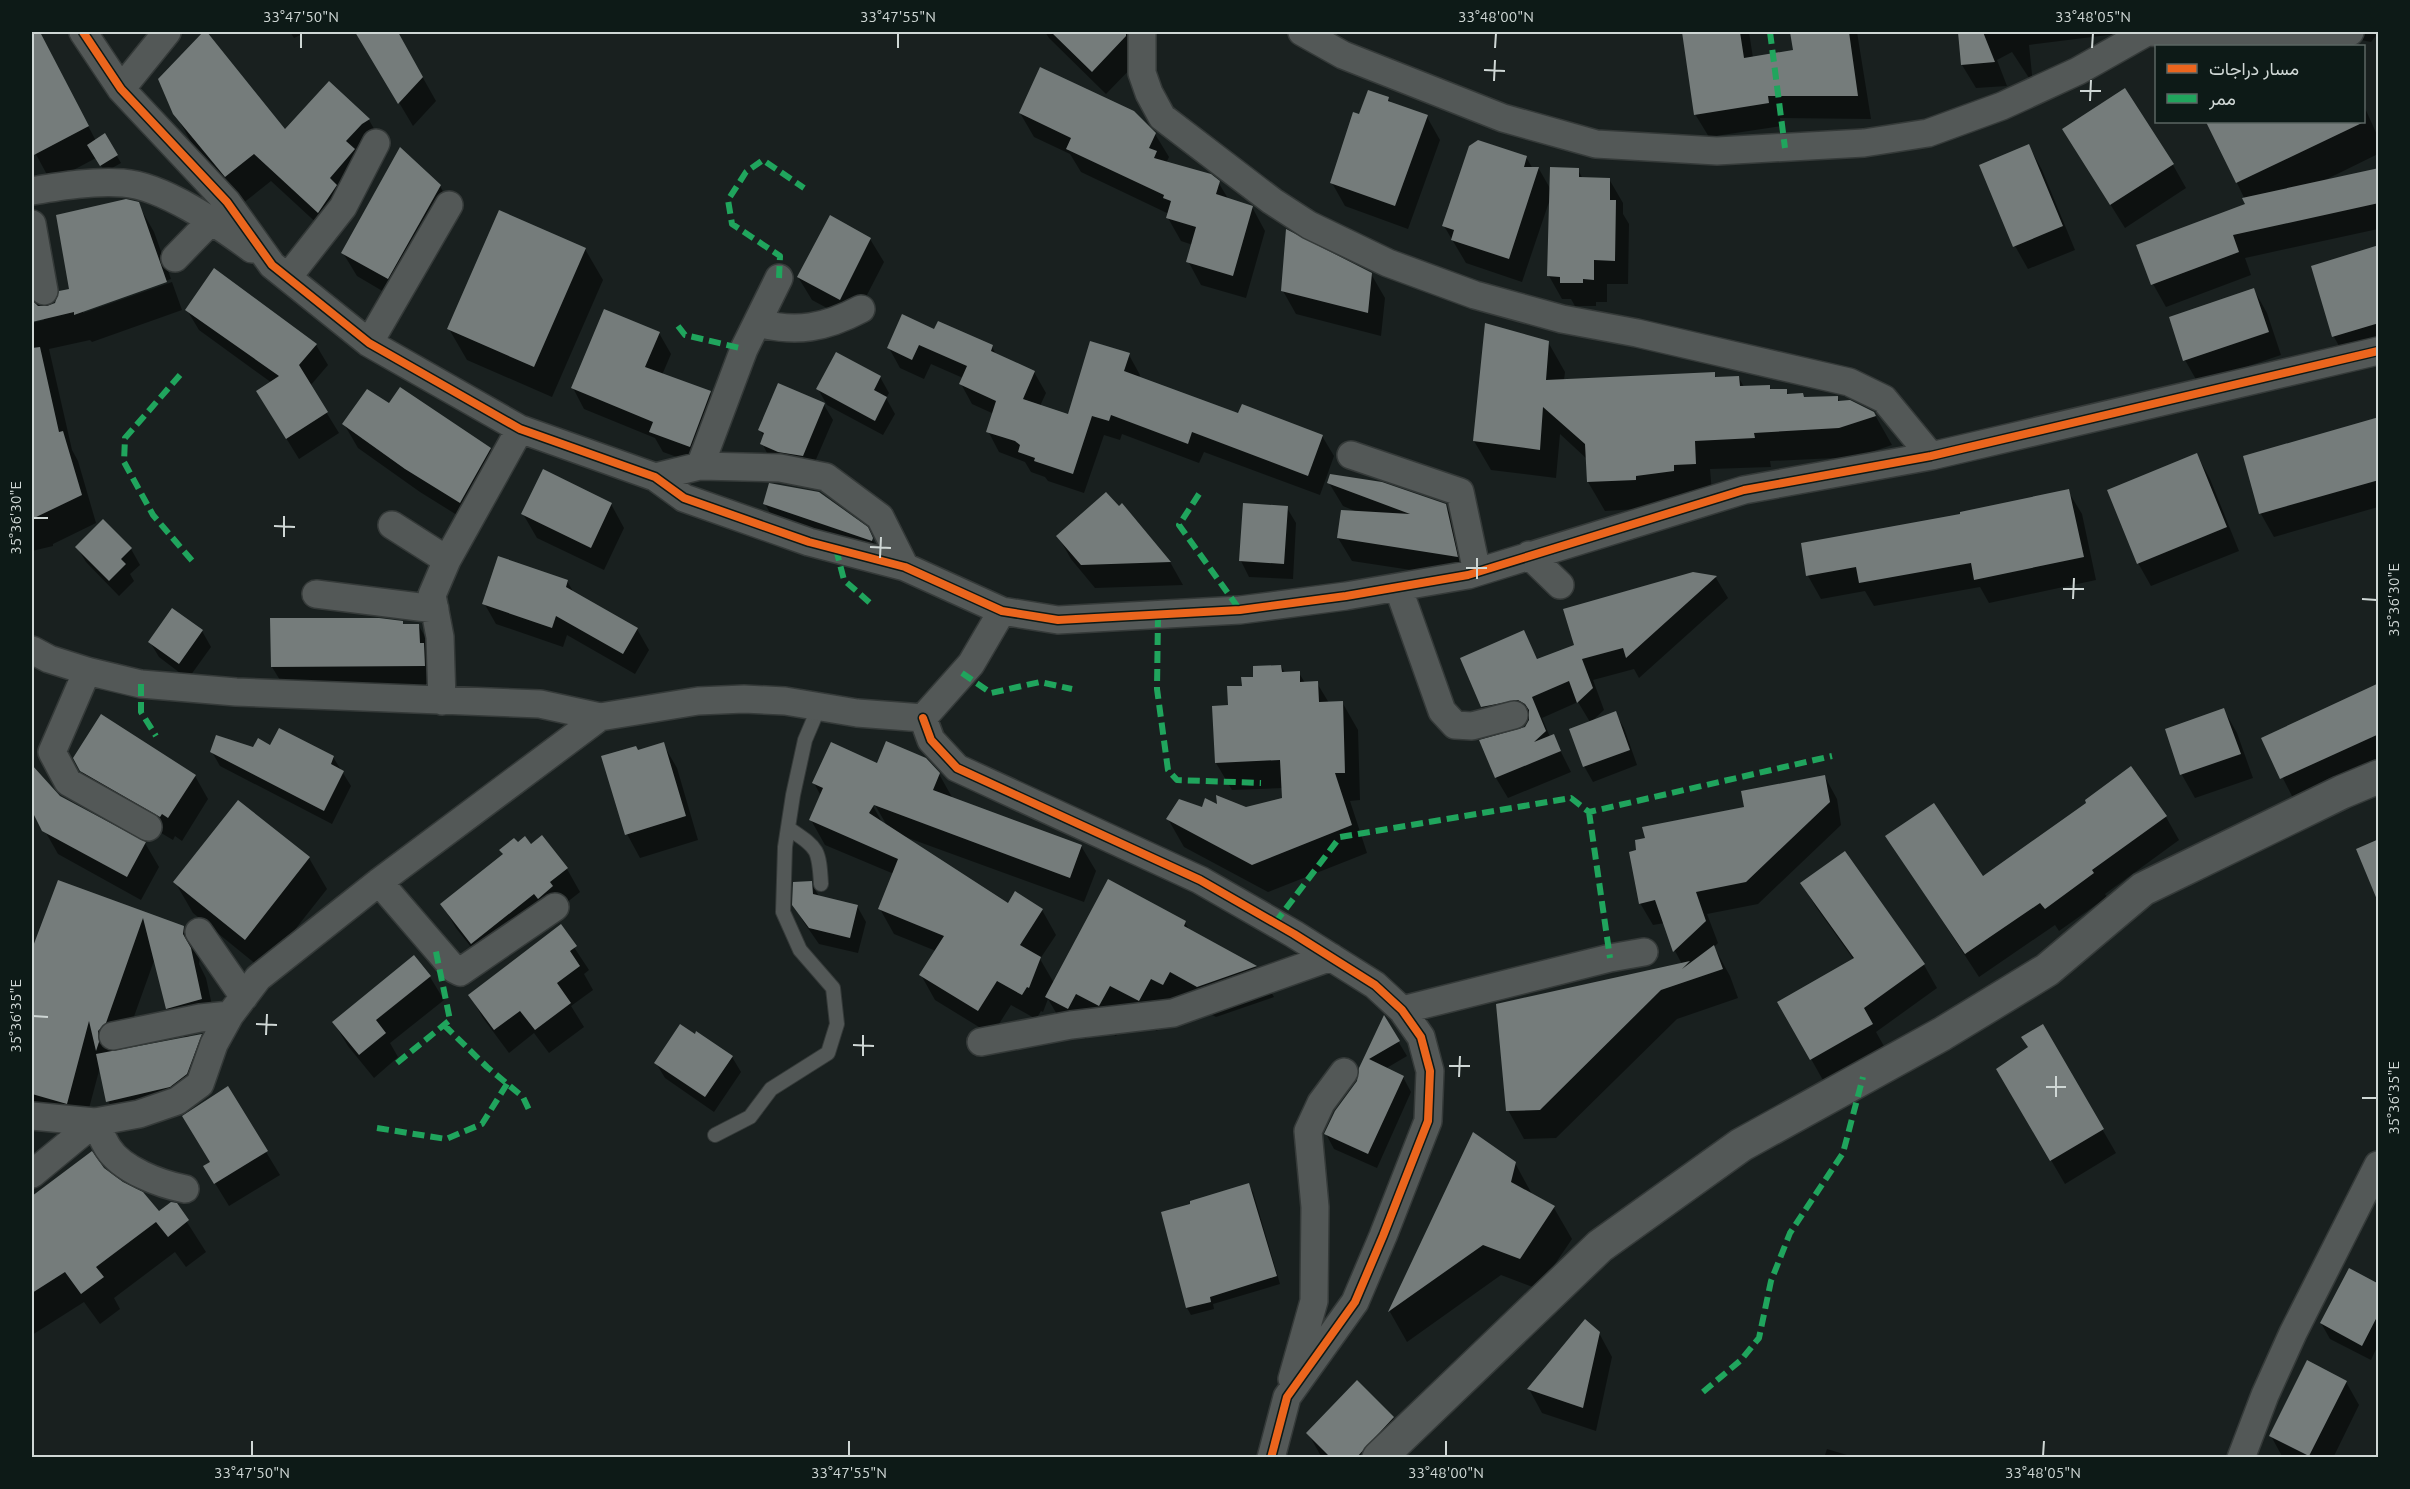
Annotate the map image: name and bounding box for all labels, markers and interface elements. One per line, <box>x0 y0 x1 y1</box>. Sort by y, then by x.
text: 33°47'50"N <box>263 8 339 25</box>
text: 33°47'55"N <box>860 8 936 25</box>
text: 33°48'00"N <box>1458 8 1534 25</box>
text: 33°48'05"N <box>2055 8 2131 25</box>
legend <box>2155 45 2365 123</box>
text: مسار دراجات <box>2209 58 2299 80</box>
text: ممر <box>2208 88 2236 110</box>
text: 35°36'30"E <box>7 481 24 555</box>
text: 35°36'30"E <box>2385 563 2402 637</box>
text: 35°36'35"E <box>7 979 24 1053</box>
text: 35°36'35"E <box>2385 1061 2402 1135</box>
text: 33°47'50"N <box>214 1464 290 1481</box>
text: 33°47'55"N <box>811 1464 887 1481</box>
text: 33°48'00"N <box>1408 1464 1484 1481</box>
text: 33°48'05"N <box>2005 1464 2081 1481</box>

